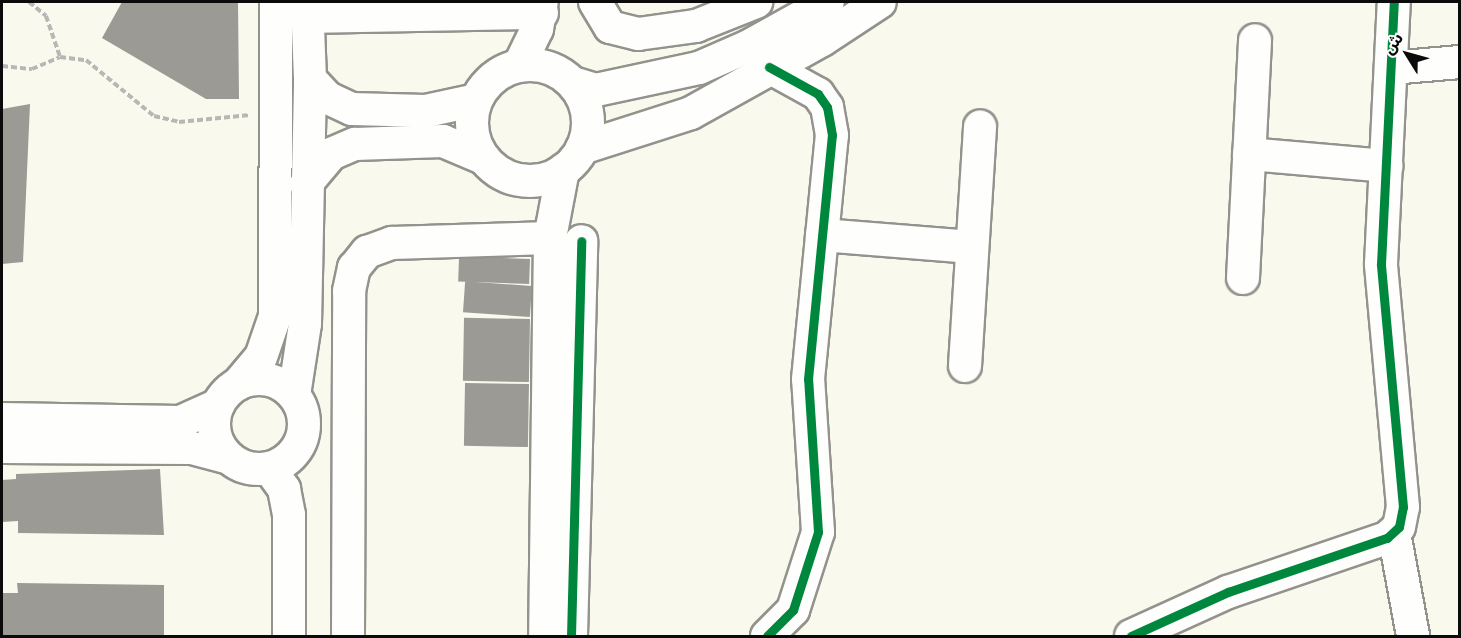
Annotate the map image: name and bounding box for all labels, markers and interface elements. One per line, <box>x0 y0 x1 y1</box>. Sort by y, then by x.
north arrow <box>1377 24 1437 84</box>
text: ش <box>1377 28 1408 59</box>

